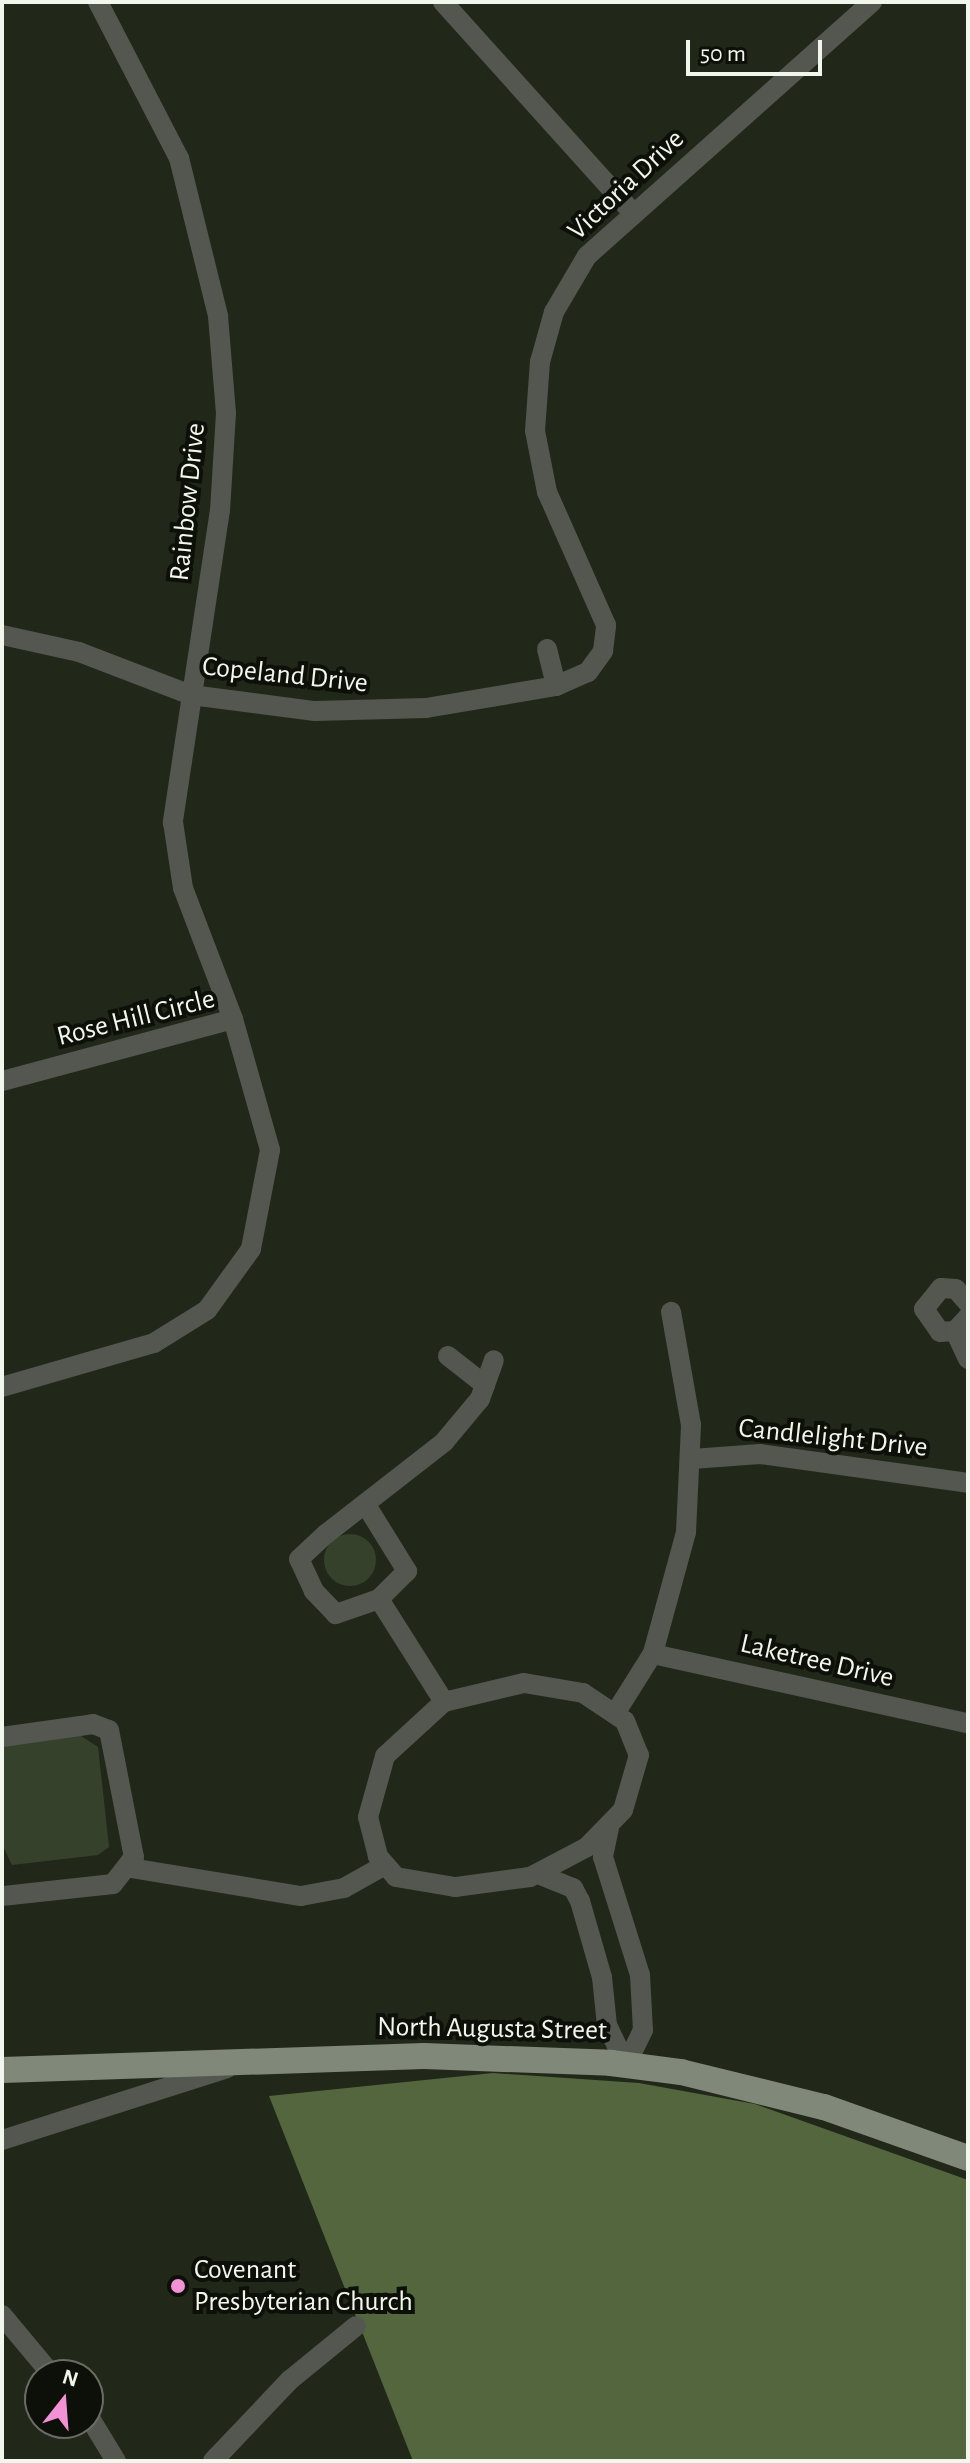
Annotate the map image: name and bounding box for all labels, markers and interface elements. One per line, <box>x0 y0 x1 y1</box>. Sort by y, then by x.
scale bar <box>690 24 826 74</box>
text: 50 m <box>700 42 746 66</box>
street label: Victoria Drive <box>561 123 691 247</box>
street label: Rainbow Drive <box>163 421 213 583</box>
street label: Copeland Drive <box>201 650 369 700</box>
street label: Rose Hill Circle <box>54 982 218 1054</box>
street label: Candlelight Drive <box>737 1411 929 1465</box>
street label: Laketree Drive <box>737 1627 897 1695</box>
street label: North Augusta Street <box>377 2010 607 2048</box>
place label: Covenant Presbyterian Church <box>194 2253 413 2319</box>
marker: Covenant Presbyterian Church <box>169 2277 187 2295</box>
north arrow <box>24 2359 104 2439</box>
text: N <box>60 2365 81 2391</box>

